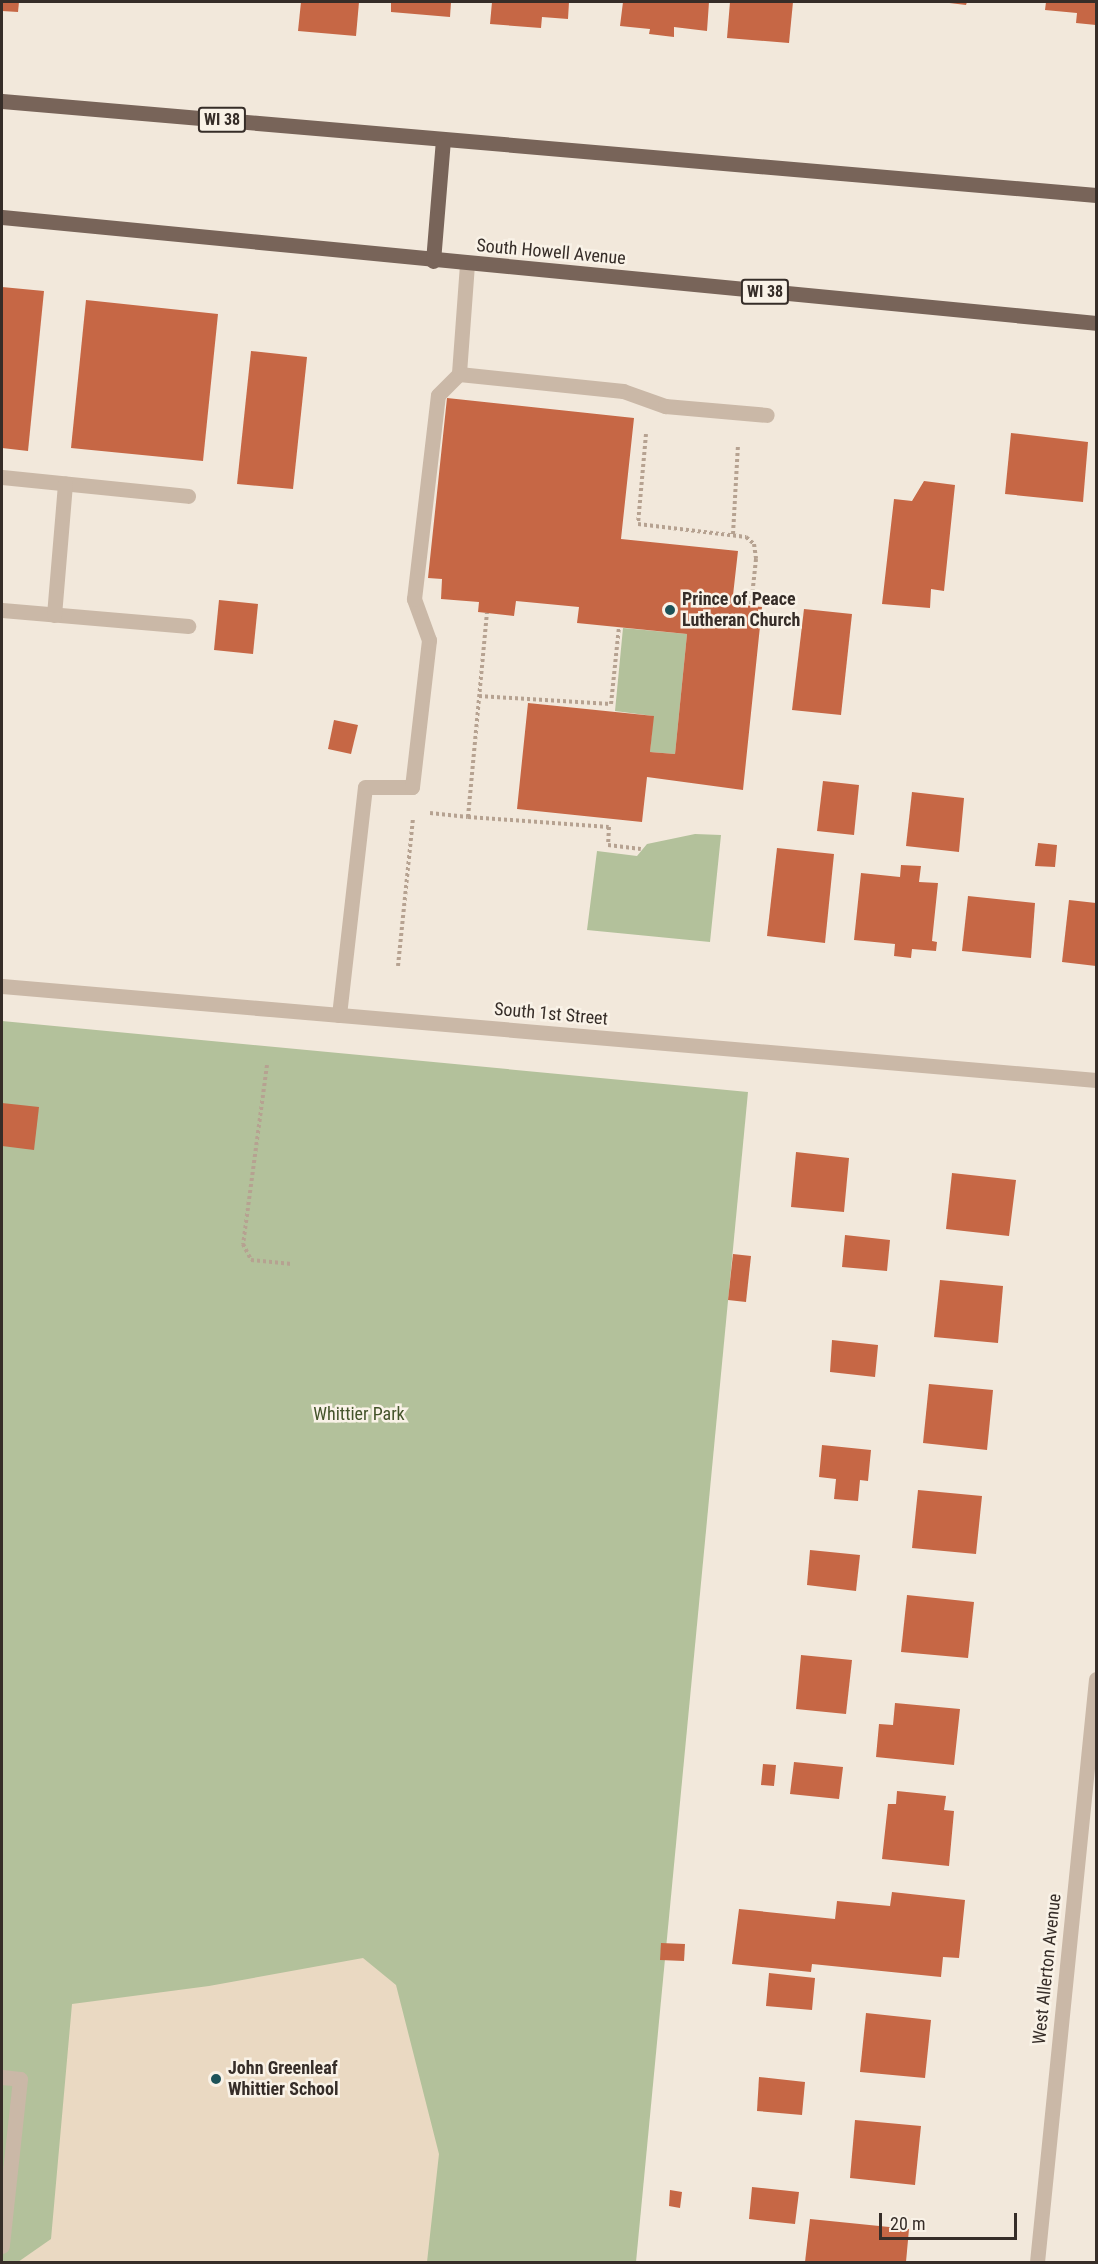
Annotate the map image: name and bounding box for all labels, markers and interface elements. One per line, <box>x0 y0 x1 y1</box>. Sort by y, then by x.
road number: WI 38 <box>196 107 248 133</box>
street label: South Howell Avenue <box>475 235 627 269</box>
road number: WI 38 <box>740 279 790 305</box>
place label: Prince of Peace Lutheran Church <box>682 589 800 632</box>
marker: Prince of Peace Lutheran Church <box>663 603 677 617</box>
street label: South 1st Street <box>493 998 609 1030</box>
park label: Whittier Park <box>313 1403 405 1425</box>
street label: West Allerton Avenue <box>1028 1893 1066 2045</box>
place label: John Greenleaf Whittier School <box>228 2058 338 2100</box>
marker: John Greenleaf Whittier School <box>209 2072 223 2086</box>
scale bar <box>882 2201 1020 2239</box>
text: 20 m <box>890 2213 925 2234</box>

